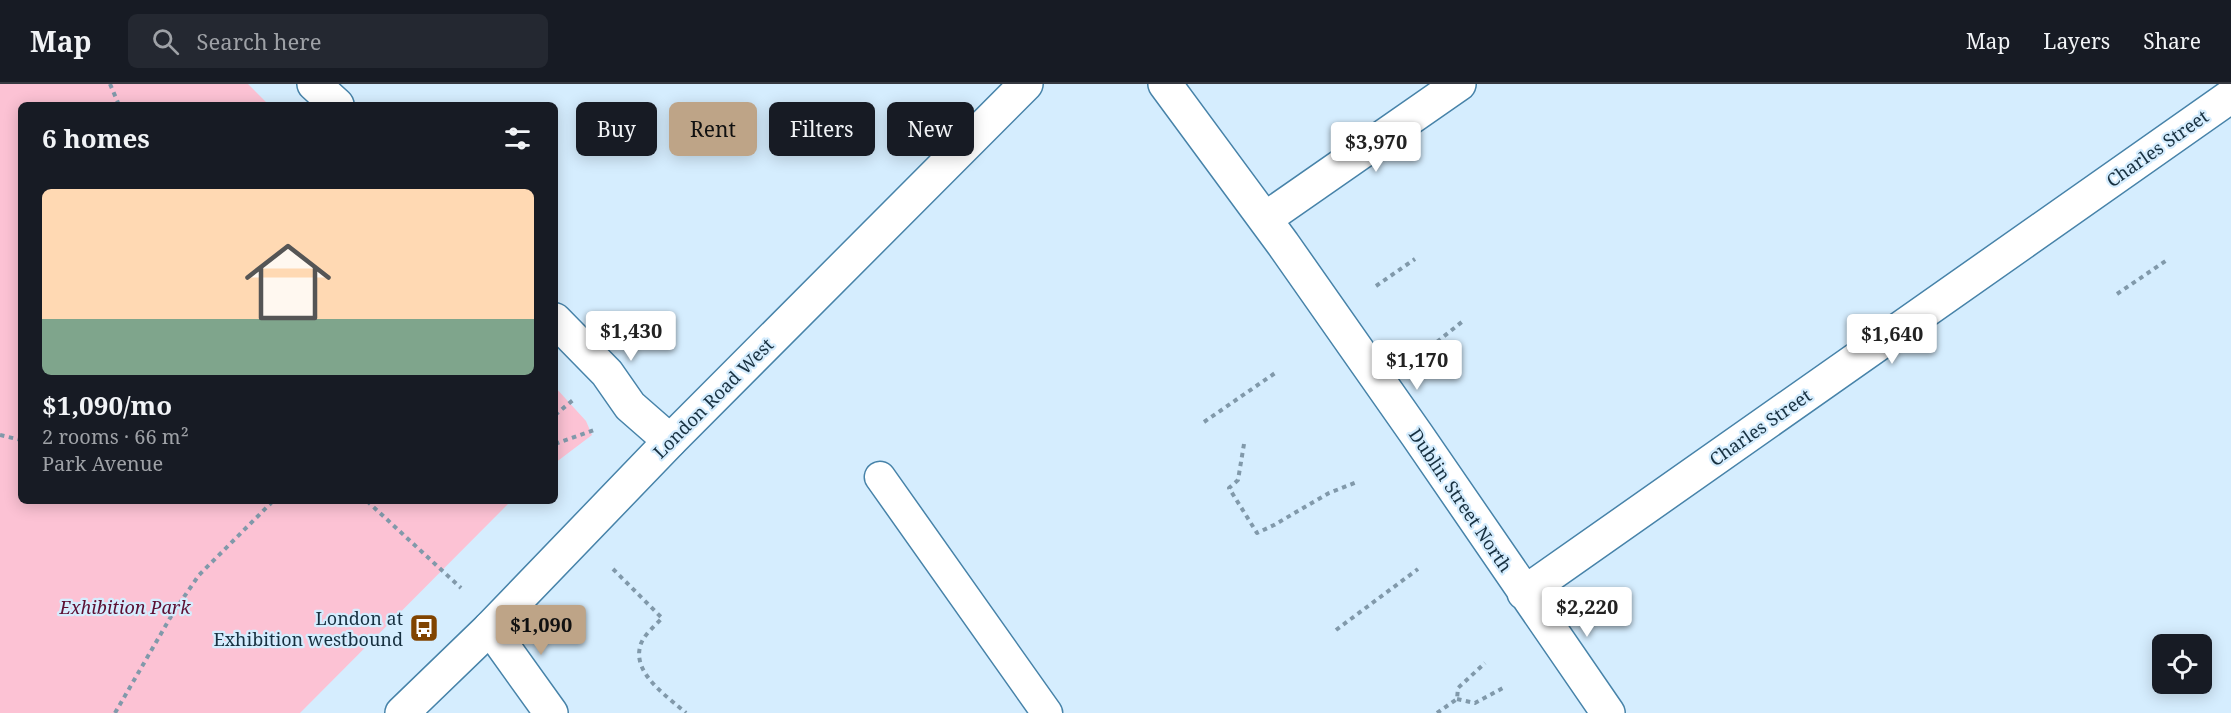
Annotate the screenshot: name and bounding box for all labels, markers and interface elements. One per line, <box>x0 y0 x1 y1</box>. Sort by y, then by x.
search box <box>128 14 548 68</box>
text: Map <box>30 22 92 60</box>
icon: search <box>149 25 182 58</box>
text: Search here <box>197 26 321 56</box>
text: Map <box>1966 27 2010 55</box>
text: Layers <box>2043 27 2110 55</box>
text: Share <box>2143 27 2201 55</box>
chip: Buy <box>576 102 657 156</box>
chip: Rent <box>669 102 757 156</box>
chip: Filters <box>769 102 875 156</box>
chip: New <box>887 102 974 156</box>
street label: Charles Street <box>2101 104 2213 192</box>
text: 6 homes <box>42 120 150 156</box>
icon: filters <box>501 122 534 155</box>
pin: $3,970 <box>1327 122 1425 173</box>
text: $3,970 <box>1345 128 1407 155</box>
icon: home <box>234 228 342 336</box>
pin: $1,430 <box>582 311 680 362</box>
pin: $1,640 <box>1843 314 1941 365</box>
text: $1,430 <box>600 317 662 344</box>
text: $1,640 <box>1861 320 1923 347</box>
street label: London Road West <box>648 333 778 463</box>
pin: $1,170 <box>1368 340 1466 391</box>
text: $1,170 <box>1386 346 1448 373</box>
street label: Charles Street <box>1704 383 1816 471</box>
text: $1,090/mo <box>42 387 172 423</box>
text: 2 rooms · 66 m² <box>42 423 189 450</box>
street label: Dublin Street North <box>1404 423 1518 577</box>
text: Park Avenue <box>42 450 163 477</box>
pin: $2,220 <box>1538 587 1636 638</box>
text: $2,220 <box>1556 593 1618 620</box>
park label: Exhibition Park <box>58 595 191 619</box>
pin: $1,090 <box>492 605 590 656</box>
place label: London at Exhibition westbound <box>213 606 403 651</box>
text: $1,090 <box>510 611 572 638</box>
bus stop icon: London at Exhibition westbound <box>408 612 440 644</box>
map controls <box>2152 634 2212 694</box>
button: locate <box>2152 634 2212 694</box>

